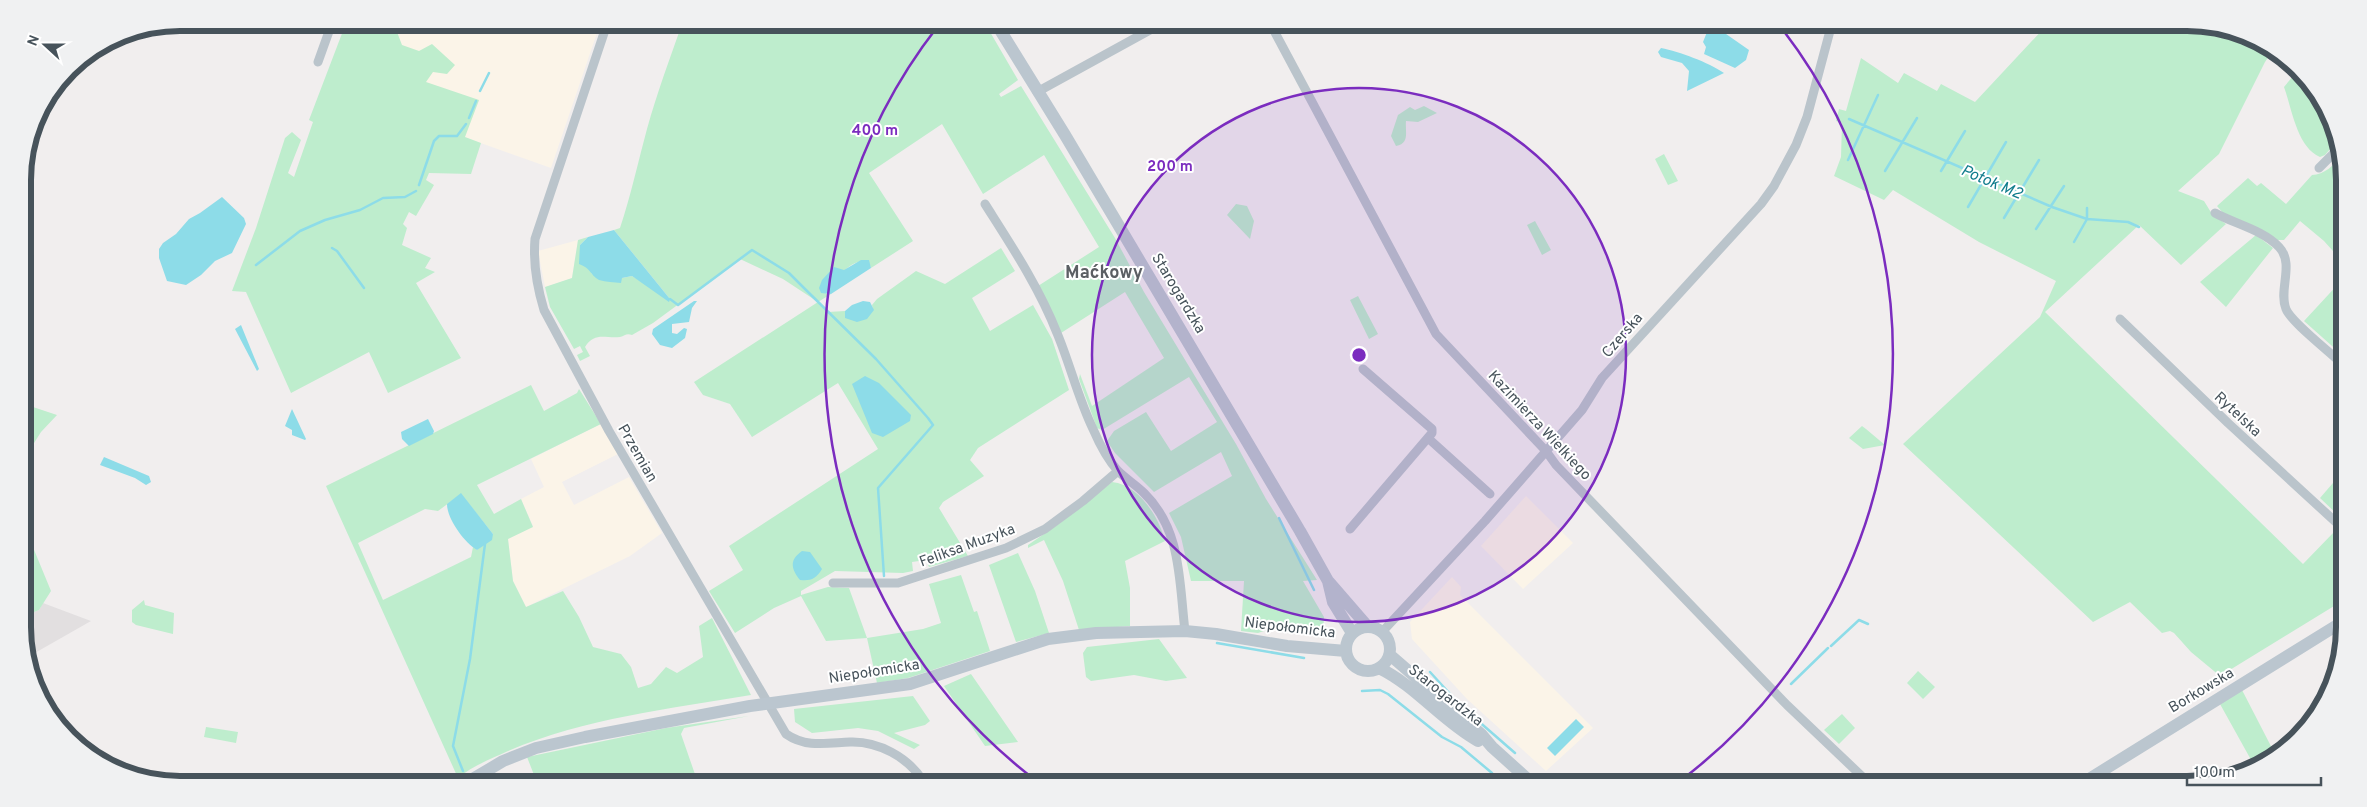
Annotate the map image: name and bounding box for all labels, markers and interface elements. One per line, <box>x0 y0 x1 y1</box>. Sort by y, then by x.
north arrow <box>20 20 70 70</box>
text: N <box>25 33 44 49</box>
text: 400 m <box>852 122 898 141</box>
text: 200 m <box>1147 158 1193 177</box>
water label: Potok M2 <box>1958 161 2026 205</box>
street label: Starogardzka <box>1146 250 1209 337</box>
district label: Maćkowy <box>1065 262 1143 285</box>
street label: Czerska <box>1598 310 1648 362</box>
centre of rings <box>1350 346 1368 364</box>
street label: Kazimierza Wielkiego <box>1483 367 1595 485</box>
street label: Rytelska <box>2209 388 2265 442</box>
street label: Przemian <box>613 421 661 486</box>
street label: Feliksa Muzyka <box>917 520 1018 573</box>
street label: Niepołomicka <box>1243 613 1336 643</box>
street label: Niepołomicka <box>828 656 921 689</box>
street label: Starogardzka <box>1404 661 1486 731</box>
street label: Borkowska <box>2166 664 2238 718</box>
scale bar <box>2187 754 2321 786</box>
text: 100 m <box>2194 764 2235 783</box>

